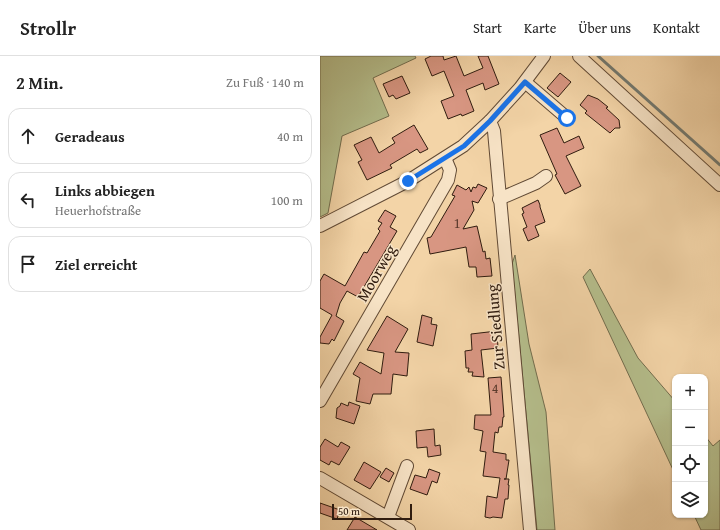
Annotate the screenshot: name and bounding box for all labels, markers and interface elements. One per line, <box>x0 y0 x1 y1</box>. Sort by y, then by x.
text: Strollr <box>20 14 76 42</box>
text: Start <box>473 18 502 38</box>
text: Karte <box>524 18 556 38</box>
text: Über uns <box>578 18 631 38</box>
text: Kontakt <box>653 18 700 38</box>
text: 2 Min. <box>16 70 63 95</box>
text: Zu Fuß · 140 m <box>226 73 304 92</box>
route start <box>558 109 576 127</box>
icon: ahead <box>17 125 39 147</box>
text: Geradeaus <box>55 126 125 147</box>
text: 40 m <box>277 127 303 146</box>
route end <box>399 172 417 190</box>
text: Links abbiegen <box>55 180 155 201</box>
icon: left <box>17 189 39 211</box>
text: 100 m <box>271 191 303 210</box>
text: Heuerhofstraße <box>55 201 141 220</box>
house number: 1 <box>454 213 460 233</box>
street label: Moorweg <box>350 240 402 306</box>
icon: arrive <box>17 253 39 275</box>
text: Ziel erreicht <box>55 254 137 275</box>
street label: Zur Siedlung <box>479 283 511 371</box>
map controls <box>672 374 708 518</box>
button: + <box>672 374 708 410</box>
house number: 4 <box>492 378 499 398</box>
button: − <box>672 410 708 446</box>
button: locate <box>672 446 708 482</box>
button: layers <box>672 482 708 518</box>
scale bar <box>332 502 412 521</box>
text: 50 m <box>338 503 360 519</box>

